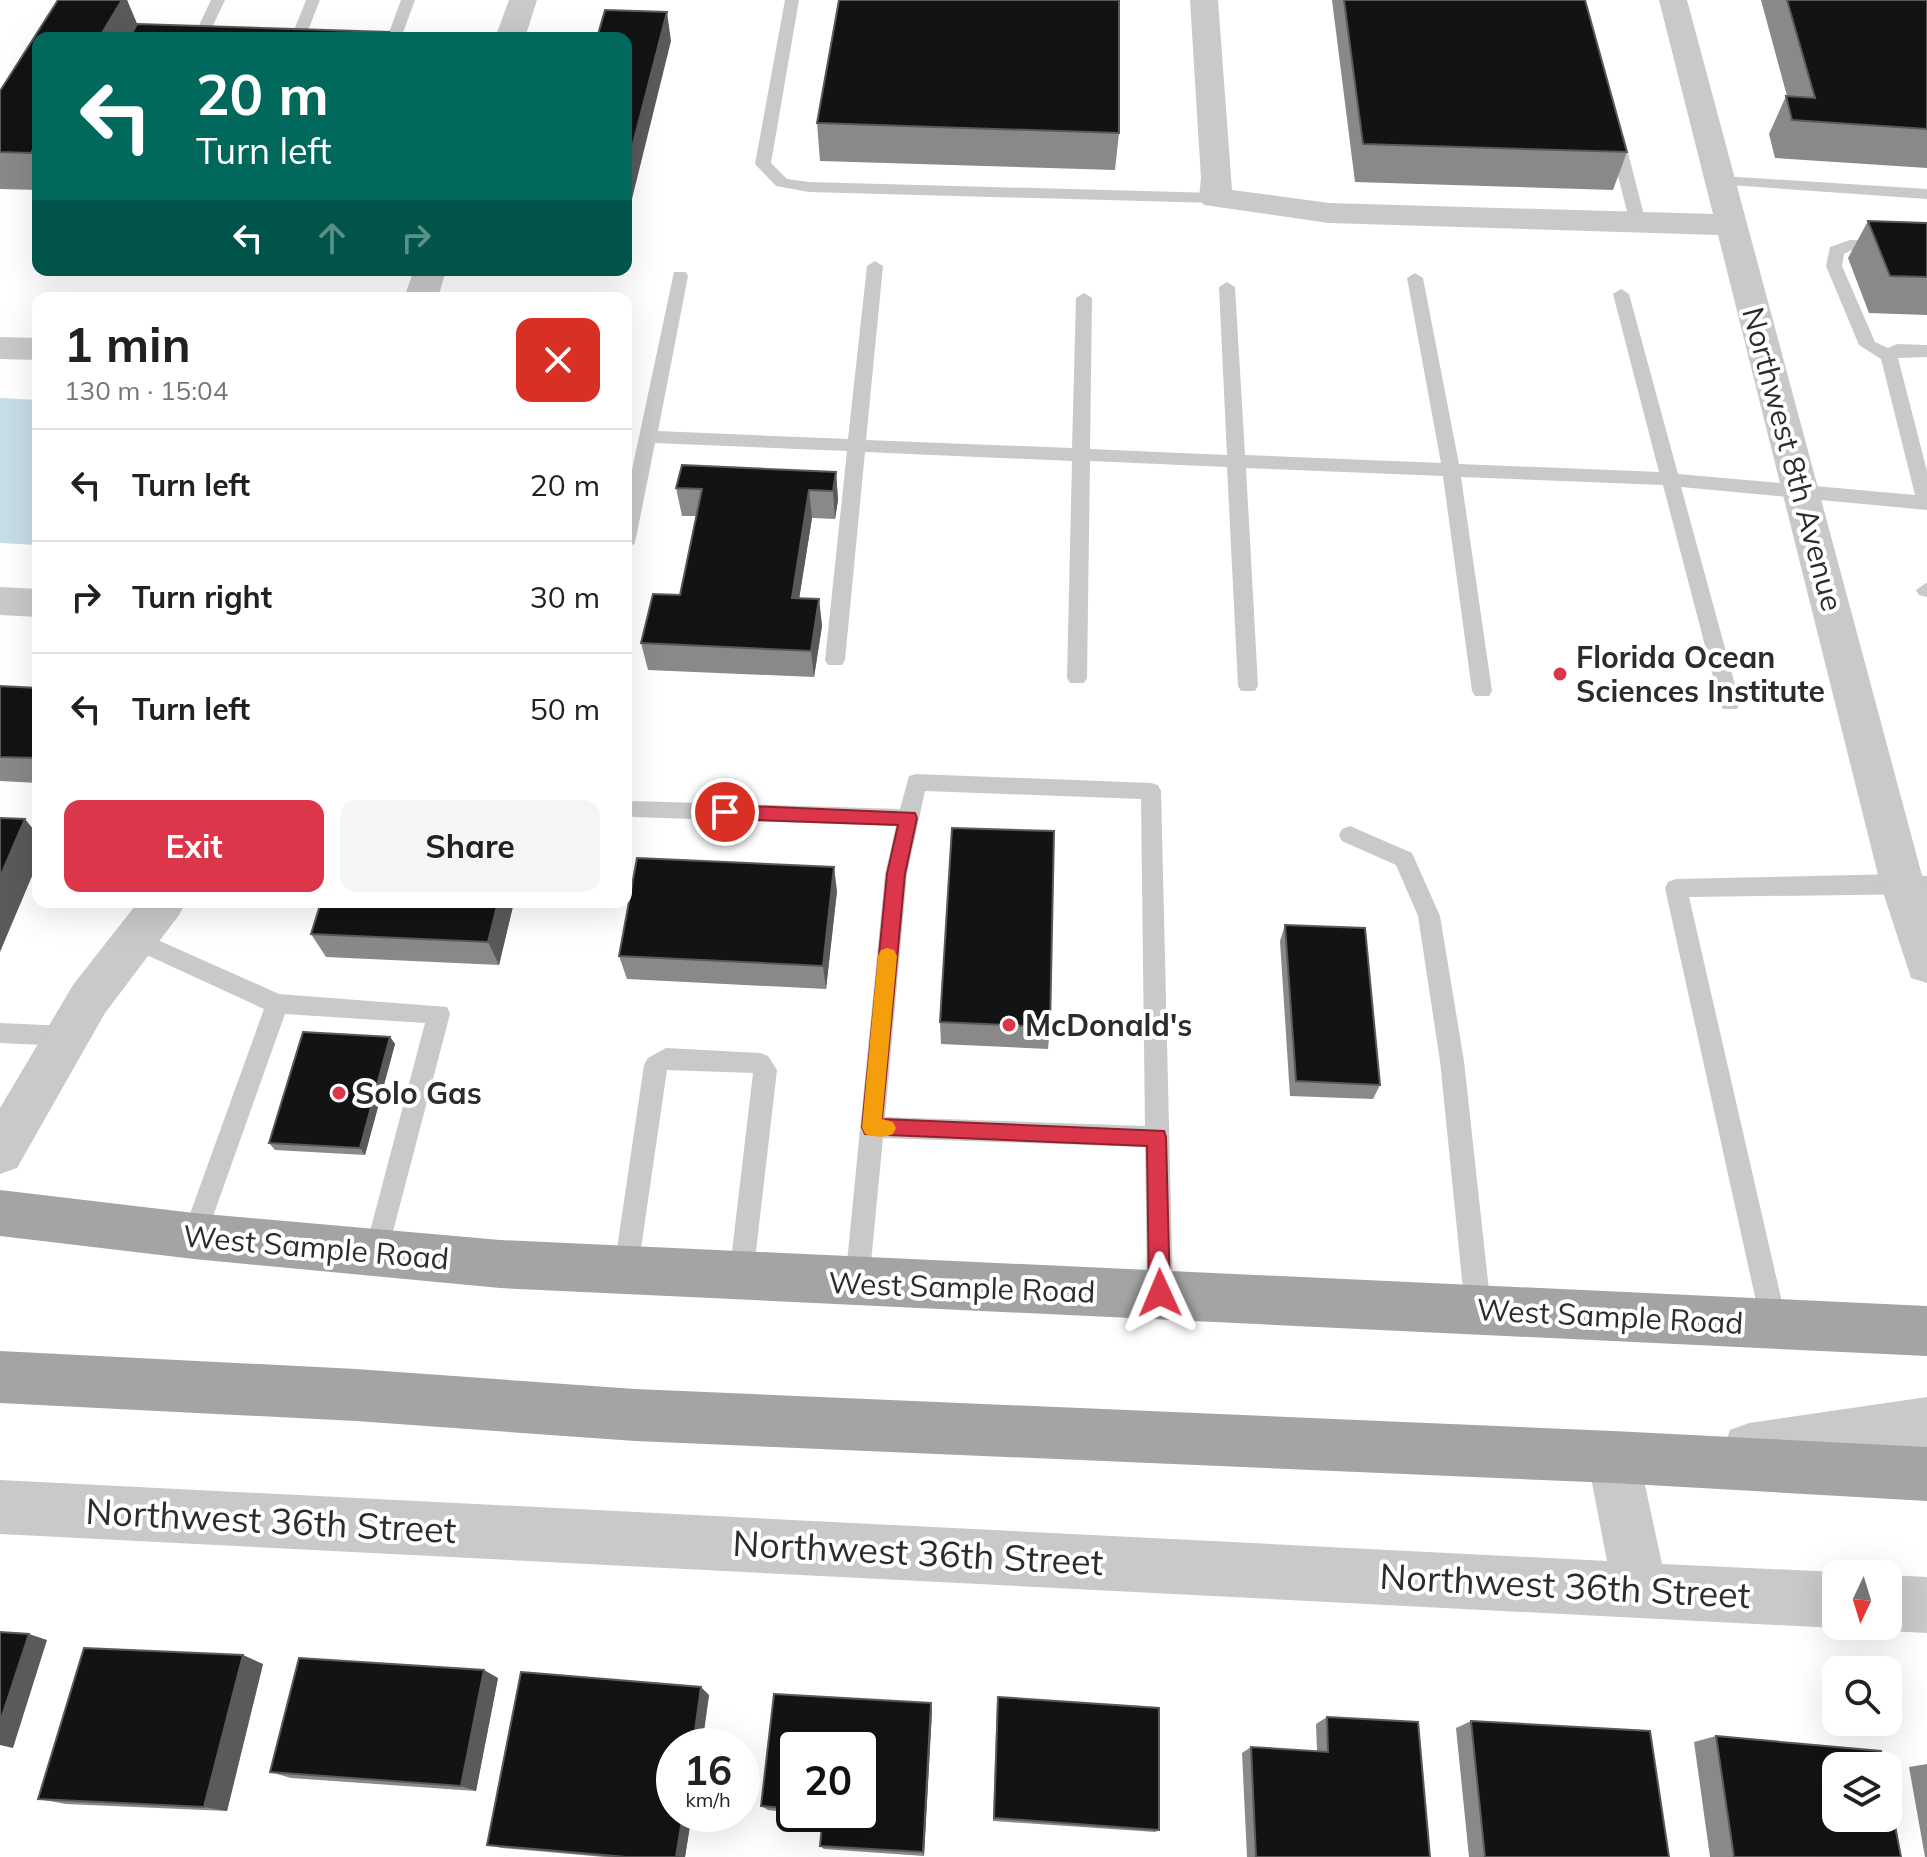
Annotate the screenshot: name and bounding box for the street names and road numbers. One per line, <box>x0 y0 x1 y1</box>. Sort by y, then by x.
street label: Northwest 8th Avenue <box>1734 303 1852 615</box>
street label: West Sample Road <box>181 1216 451 1278</box>
street label: West Sample Road <box>828 1263 1096 1311</box>
street label: West Sample Road <box>1476 1290 1744 1342</box>
street label: Northwest 36th Street <box>85 1488 457 1552</box>
street label: Northwest 36th Street <box>732 1520 1104 1584</box>
street label: Northwest 36th Street <box>1379 1553 1751 1617</box>

